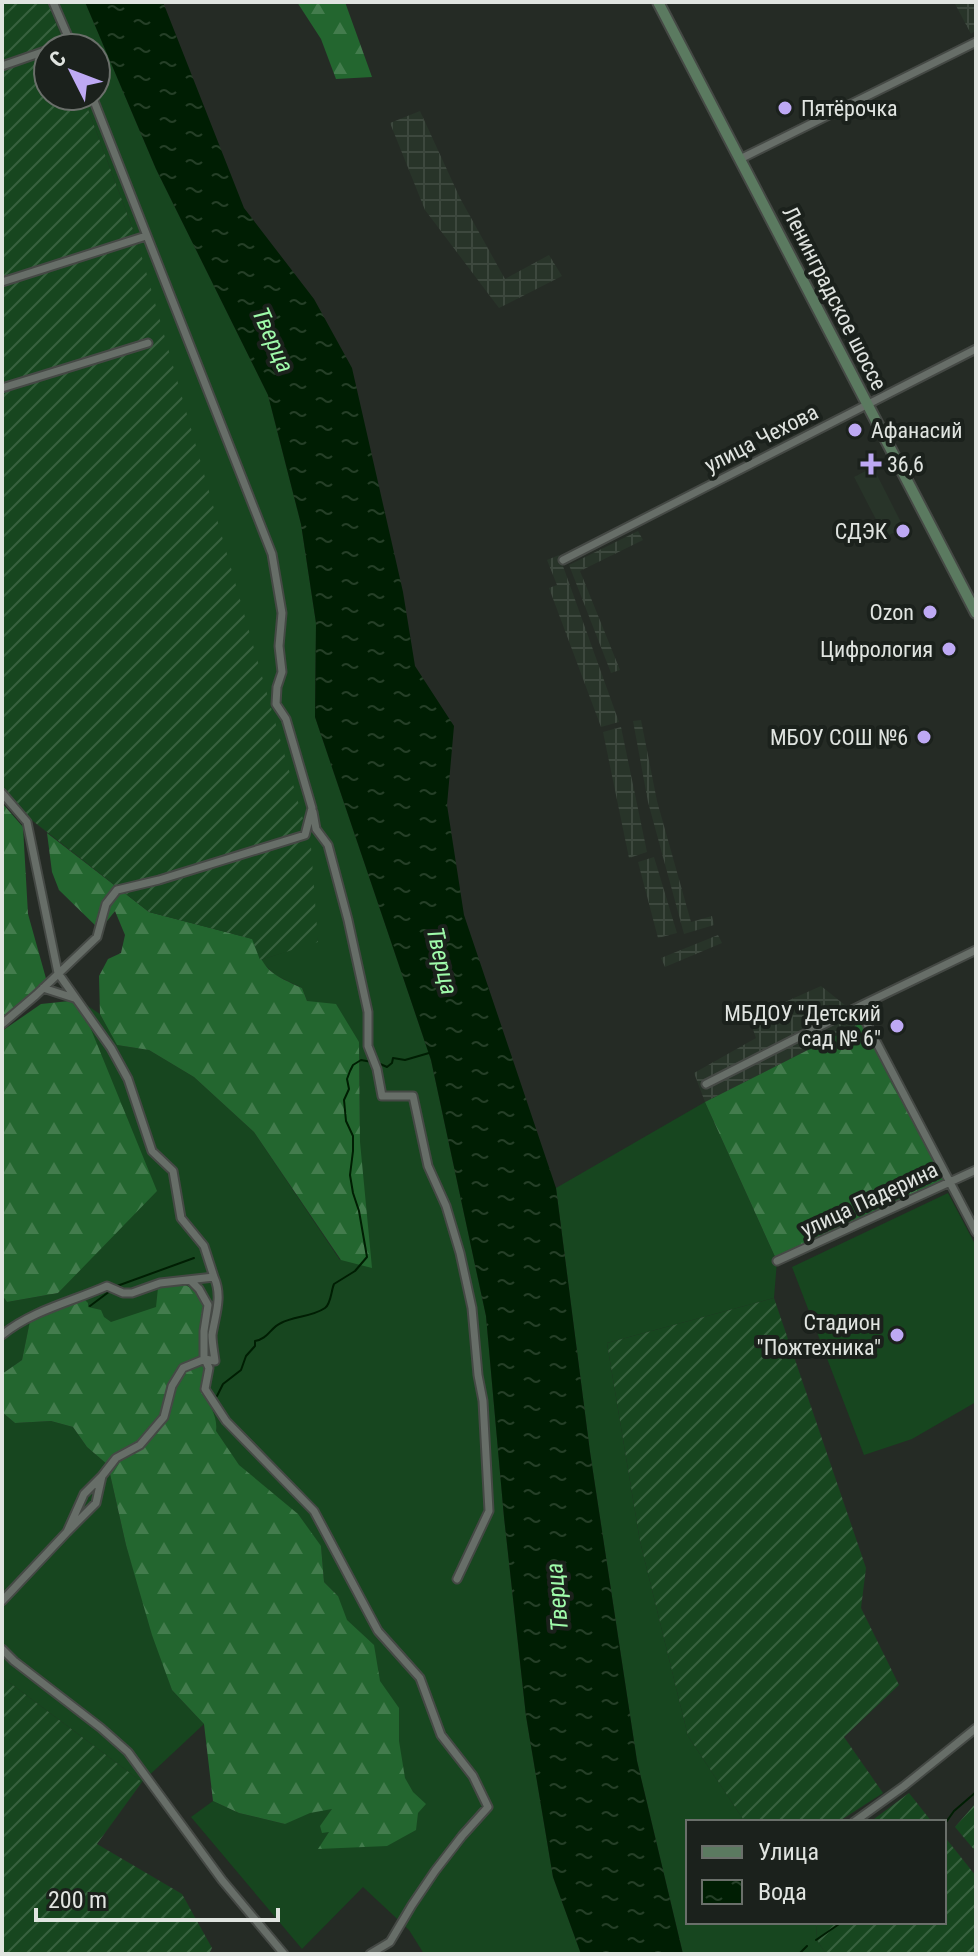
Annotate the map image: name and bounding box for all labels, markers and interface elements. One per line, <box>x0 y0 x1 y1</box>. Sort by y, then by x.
north arrow <box>32 32 112 112</box>
text: С <box>44 46 71 72</box>
place label: Пятёрочка <box>801 96 898 121</box>
marker: Пятёрочка <box>776 99 794 117</box>
street label: Ленинградское шоссе <box>777 202 892 394</box>
water label: Тверца <box>246 303 300 377</box>
street label: улица Чехова <box>700 399 822 478</box>
place label: Афанасий <box>871 418 962 443</box>
marker: Афанасий <box>846 421 864 439</box>
place label: 36,6 <box>887 452 924 477</box>
marker: 36,6 <box>862 455 880 473</box>
place label: СДЭК <box>835 519 888 544</box>
marker: СДЭК <box>894 522 912 540</box>
place label: Ozon <box>870 600 914 625</box>
marker: Ozon <box>921 603 939 621</box>
place label: Цифрология <box>820 637 933 662</box>
marker: Цифрология <box>940 640 958 658</box>
place label: МБОУ СОШ №6 <box>770 725 908 750</box>
marker: МБОУ СОШ №6 <box>915 728 933 746</box>
water label: Тверца <box>421 924 463 998</box>
place label: МБДОУ "Детский сад № 6" <box>724 1001 881 1051</box>
marker: МБДОУ "Детский сад № 6" <box>888 1017 906 1035</box>
street label: улица Падерина <box>797 1157 942 1242</box>
place label: Стадион "Пожтехника" <box>757 1310 881 1360</box>
marker: Стадион "Пожтехника" <box>888 1326 906 1344</box>
water label: Тверца <box>540 1562 574 1632</box>
legend <box>686 1820 946 1924</box>
text: Улица <box>758 1838 819 1866</box>
scale bar <box>36 1872 278 1922</box>
text: Вода <box>758 1878 807 1906</box>
text: 200 m <box>48 1886 107 1914</box>

